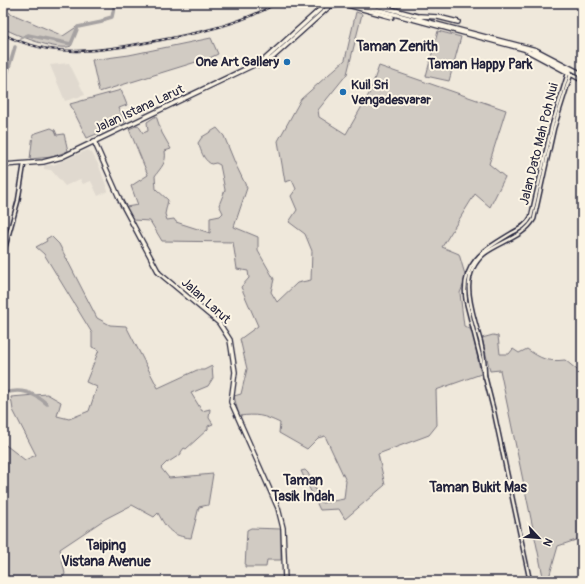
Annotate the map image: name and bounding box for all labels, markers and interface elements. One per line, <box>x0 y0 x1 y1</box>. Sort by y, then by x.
district label: Taman Zenith <box>355 38 438 55</box>
place label: One Art Gallery <box>196 54 279 70</box>
district label: Taman Happy Park <box>426 56 533 73</box>
marker: One Art Gallery <box>282 57 292 67</box>
place label: Kuil Sri Vengadesvarar <box>351 77 431 108</box>
street label: Jalan Istana Larut <box>91 81 187 137</box>
street label: Jalan Dato Mah Poh Nui <box>516 81 562 207</box>
marker: Kuil Sri Vengadesvarar <box>338 87 348 97</box>
street label: Jalan Larut <box>178 275 235 328</box>
district label: Taman Tasik Indah <box>271 472 335 505</box>
district label: Taman Bukit Mas <box>428 479 528 496</box>
north arrow <box>519 518 559 558</box>
text: N <box>540 536 555 549</box>
district label: Taiping Vistana Avenue <box>61 537 152 570</box>

